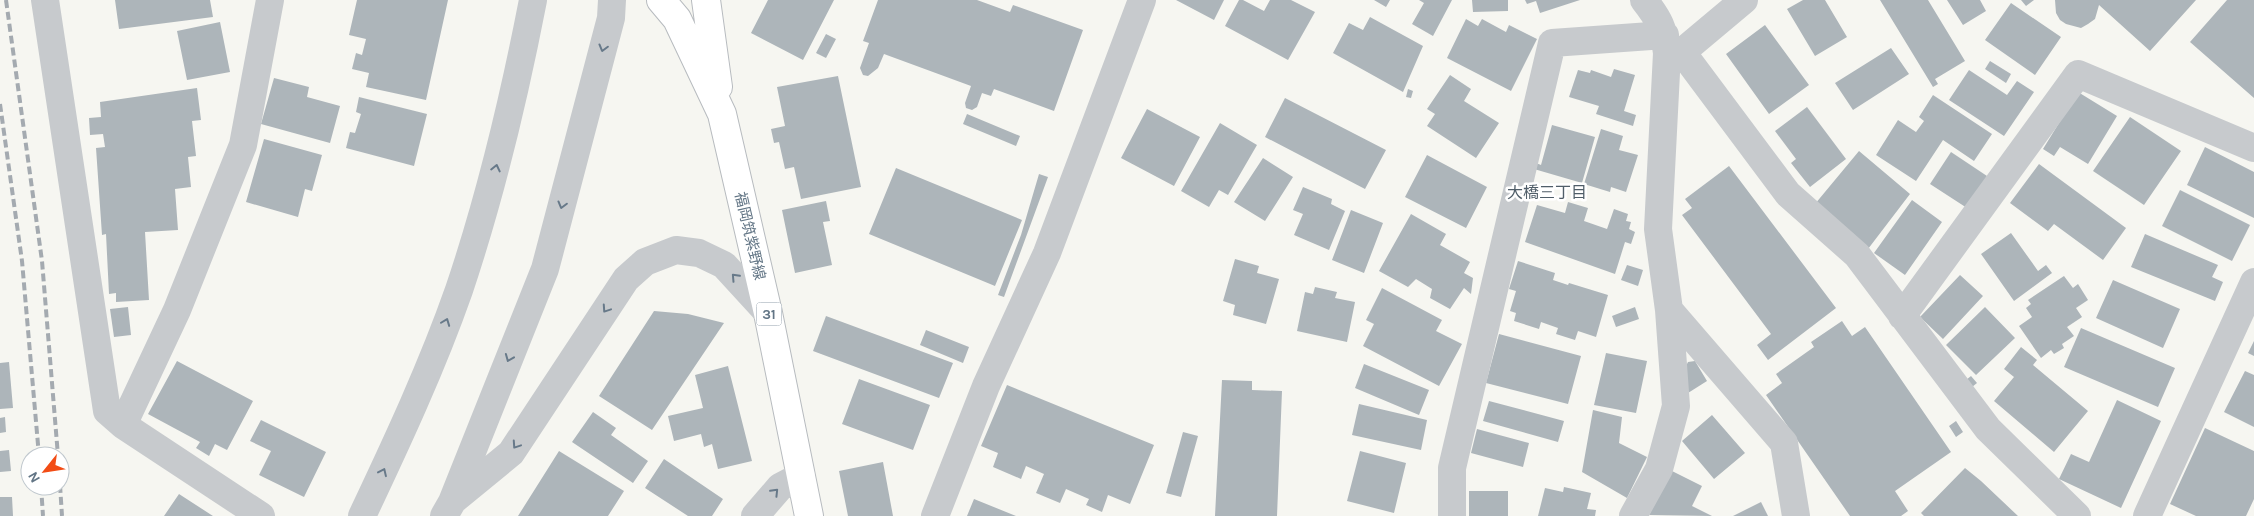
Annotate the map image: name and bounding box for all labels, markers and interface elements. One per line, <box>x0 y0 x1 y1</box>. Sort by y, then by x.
one-way arrow <box>598 43 609 52</box>
one-way arrow <box>490 163 501 172</box>
district label: 大橋三丁目 <box>1507 183 1587 202</box>
street label: 福岡筑紫野線 <box>731 190 769 282</box>
one-way arrow <box>557 200 568 209</box>
one-way arrow <box>732 273 741 282</box>
road number: 31 <box>756 302 782 326</box>
one-way arrow <box>603 304 612 313</box>
one-way arrow <box>440 318 450 327</box>
one-way arrow <box>505 353 516 362</box>
one-way arrow <box>513 439 522 448</box>
north arrow <box>20 446 70 496</box>
one-way arrow <box>377 468 387 477</box>
text: N <box>24 469 44 486</box>
one-way arrow <box>770 489 779 498</box>

